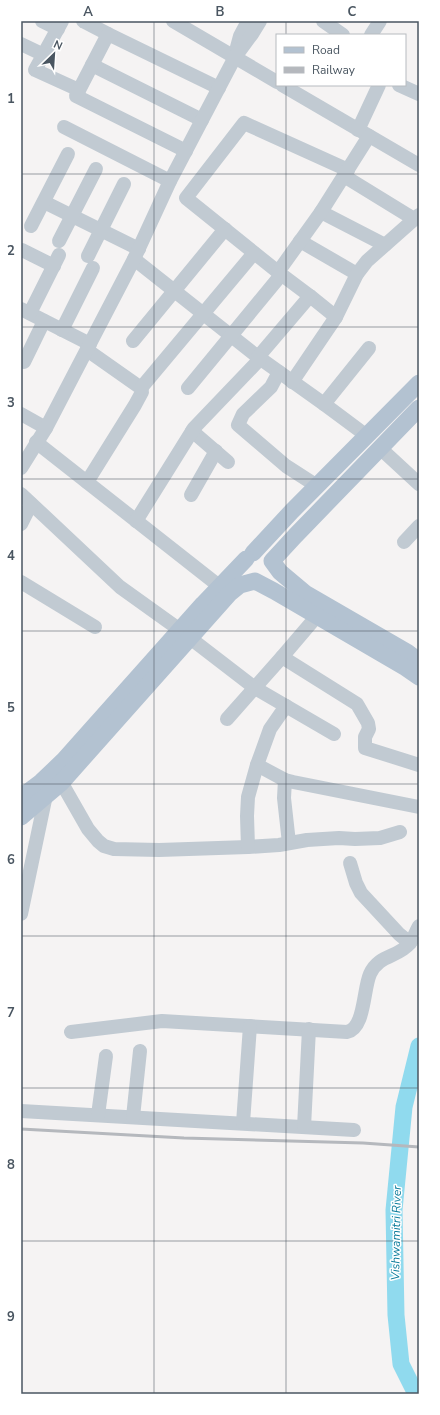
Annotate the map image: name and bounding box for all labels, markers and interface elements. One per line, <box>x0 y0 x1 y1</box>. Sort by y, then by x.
text: A <box>83 3 93 21</box>
text: B <box>216 3 225 21</box>
text: C <box>348 3 357 21</box>
north arrow <box>34 34 74 74</box>
legend <box>276 34 406 86</box>
text: N <box>51 37 65 54</box>
text: Road <box>312 42 340 58</box>
text: Railway <box>312 62 356 78</box>
text: 1 <box>7 90 15 108</box>
text: 2 <box>7 242 15 260</box>
text: 3 <box>7 394 15 412</box>
text: 4 <box>7 547 15 565</box>
text: 5 <box>7 699 15 717</box>
text: 6 <box>7 851 15 869</box>
text: 7 <box>7 1004 15 1022</box>
text: 8 <box>7 1156 15 1174</box>
water label: Vishwamitri River <box>387 1185 405 1281</box>
text: 9 <box>7 1308 15 1326</box>

